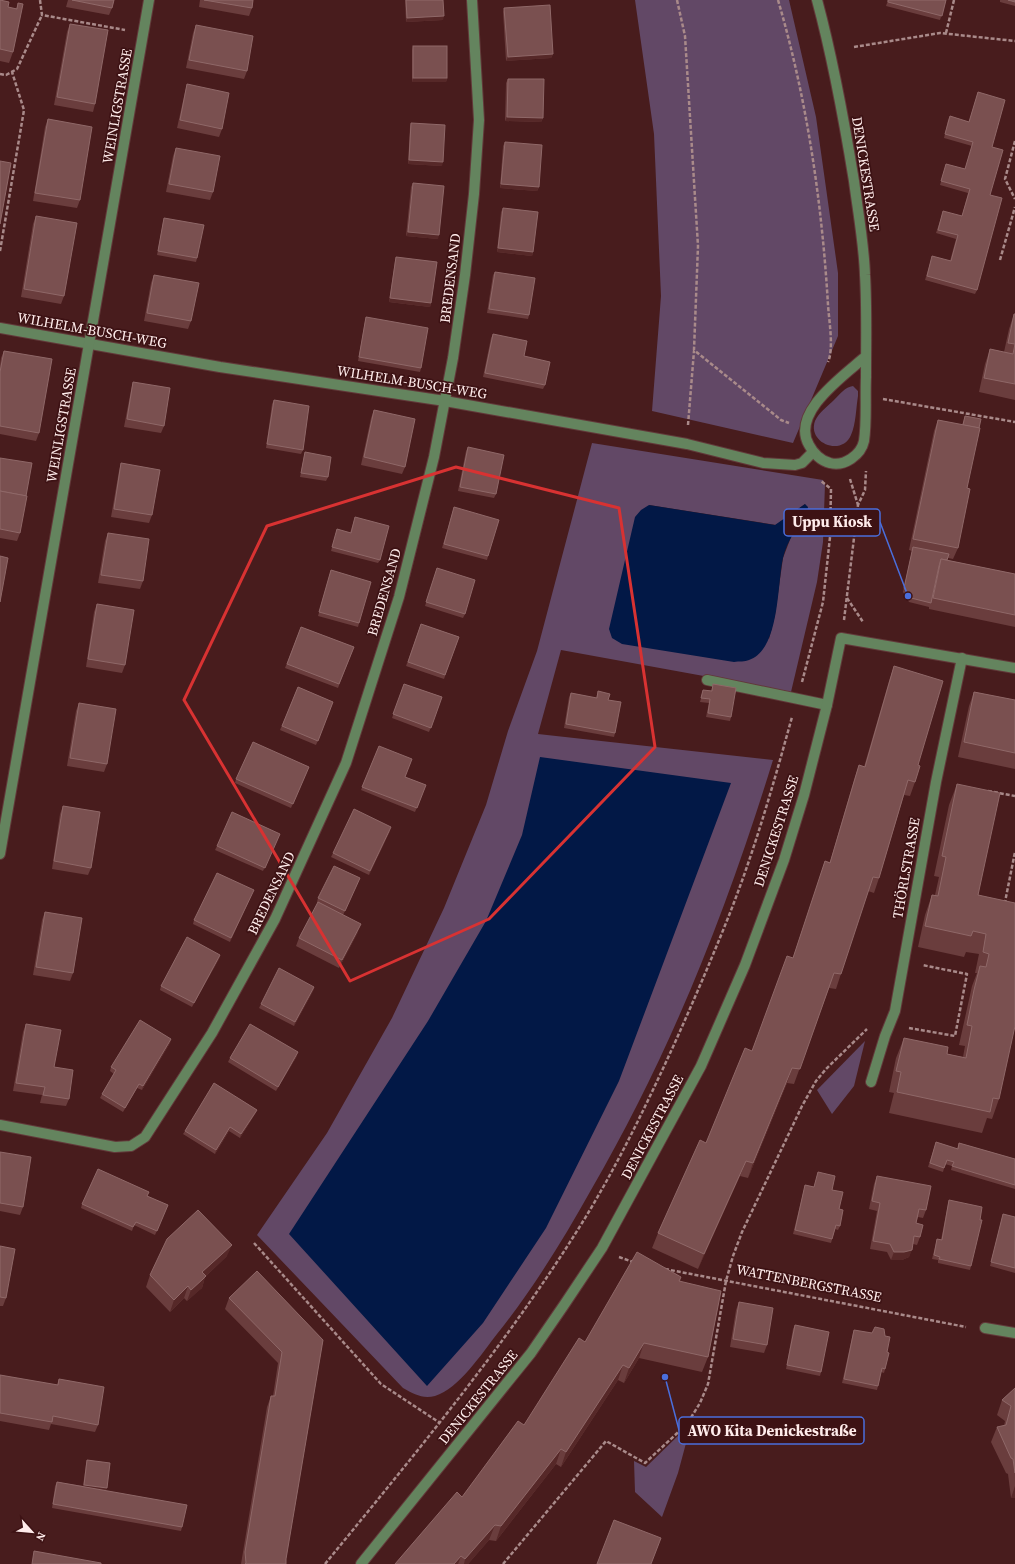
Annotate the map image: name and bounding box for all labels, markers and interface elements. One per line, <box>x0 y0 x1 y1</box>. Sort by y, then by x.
street label: WEINLIGSTRASSE <box>97 47 137 165</box>
street label: DENICKESTRASSE <box>847 115 885 233</box>
street label: BREDENSAND <box>435 232 465 324</box>
street label: WILHELM-BUSCH-WEG <box>16 307 169 353</box>
street label: WILHELM-BUSCH-WEG <box>336 360 489 404</box>
street label: WEINLIGSTRASSE <box>41 366 81 484</box>
callout: Uppu Kiosk <box>784 509 880 536</box>
text: Uppu Kiosk <box>792 511 872 532</box>
street label: BREDENSAND <box>362 546 406 638</box>
street label: DENICKESTRASSE <box>749 773 803 889</box>
street label: THÖRLSTRASSE <box>887 816 925 920</box>
street label: BREDENSAND <box>242 848 300 938</box>
street label: DENICKESTRASSE <box>616 1071 688 1183</box>
street label: WATTENBERGSTRASSE <box>735 1259 883 1307</box>
street label: DENICKESTRASSE <box>434 1346 522 1448</box>
callout: AWO Kita Denickestraße <box>679 1417 864 1444</box>
text: AWO Kita Denickestraße <box>687 1420 857 1441</box>
north arrow <box>12 1512 52 1552</box>
text: N <box>32 1529 49 1543</box>

